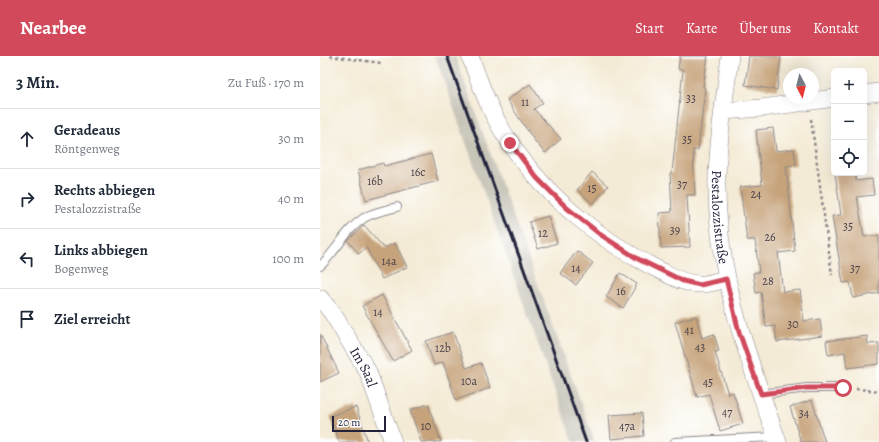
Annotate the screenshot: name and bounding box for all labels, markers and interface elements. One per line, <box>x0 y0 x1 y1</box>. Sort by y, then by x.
text: Nearbee <box>20 15 86 41</box>
text: Start <box>635 19 664 38</box>
text: Karte <box>686 19 717 38</box>
text: Über uns <box>739 19 791 38</box>
text: Kontakt <box>813 19 859 38</box>
north arrow <box>783 68 819 104</box>
map controls <box>831 68 867 176</box>
button: + <box>831 68 867 104</box>
text: 3 Min. <box>16 71 60 94</box>
text: Zu Fuß · 170 m <box>228 74 304 91</box>
house number: 33 <box>686 90 696 106</box>
house number: 11 <box>521 94 529 110</box>
button: − <box>831 104 867 140</box>
text: Geradeaus <box>54 120 120 140</box>
icon: ahead <box>16 128 38 150</box>
text: 30 m <box>278 130 304 147</box>
house number: 35 <box>682 131 692 147</box>
route end <box>501 134 519 152</box>
text: Röntgenweg <box>54 140 120 157</box>
button: locate <box>831 140 867 176</box>
house number: 16c <box>411 164 425 180</box>
street label: Pestalozzistraße <box>707 170 734 265</box>
house number: 16b <box>367 173 383 189</box>
house number: 37 <box>677 176 688 192</box>
text: Rechts abbiegen <box>54 180 155 200</box>
house number: 15 <box>587 180 597 196</box>
house number: 24 <box>750 186 762 202</box>
icon: right <box>16 188 38 210</box>
text: 40 m <box>278 190 304 207</box>
text: Pestalozzistraße <box>54 200 141 217</box>
house number: 35 <box>843 218 853 234</box>
house number: 39 <box>670 222 680 238</box>
house number: 12 <box>538 225 548 241</box>
house number: 26 <box>764 229 776 245</box>
text: Links abbiegen <box>54 240 148 260</box>
icon: left <box>16 248 38 270</box>
text: 100 m <box>272 250 304 267</box>
house number: 14a <box>381 253 397 269</box>
text: Bogenweg <box>54 260 108 277</box>
house number: 14 <box>571 260 581 276</box>
house number: 37 <box>850 260 861 276</box>
house number: 28 <box>762 273 774 289</box>
house number: 16 <box>616 283 626 299</box>
house number: 14 <box>373 304 383 320</box>
icon: arrive <box>16 308 38 330</box>
text: Ziel erreicht <box>54 309 130 329</box>
house number: 30 <box>787 316 799 332</box>
house number: 41 <box>684 322 694 338</box>
house number: 43 <box>695 339 705 355</box>
house number: 12b <box>435 340 451 356</box>
street label: Im Saal <box>345 343 382 390</box>
house number: 10a <box>461 373 477 389</box>
house number: 45 <box>703 374 713 390</box>
route start <box>834 379 852 397</box>
house number: 47 <box>722 404 733 420</box>
house number: 34 <box>799 405 810 421</box>
scale bar <box>332 414 386 433</box>
text: 20 m <box>338 415 360 430</box>
house number: 10 <box>421 418 431 434</box>
house number: 47a <box>619 418 635 434</box>

